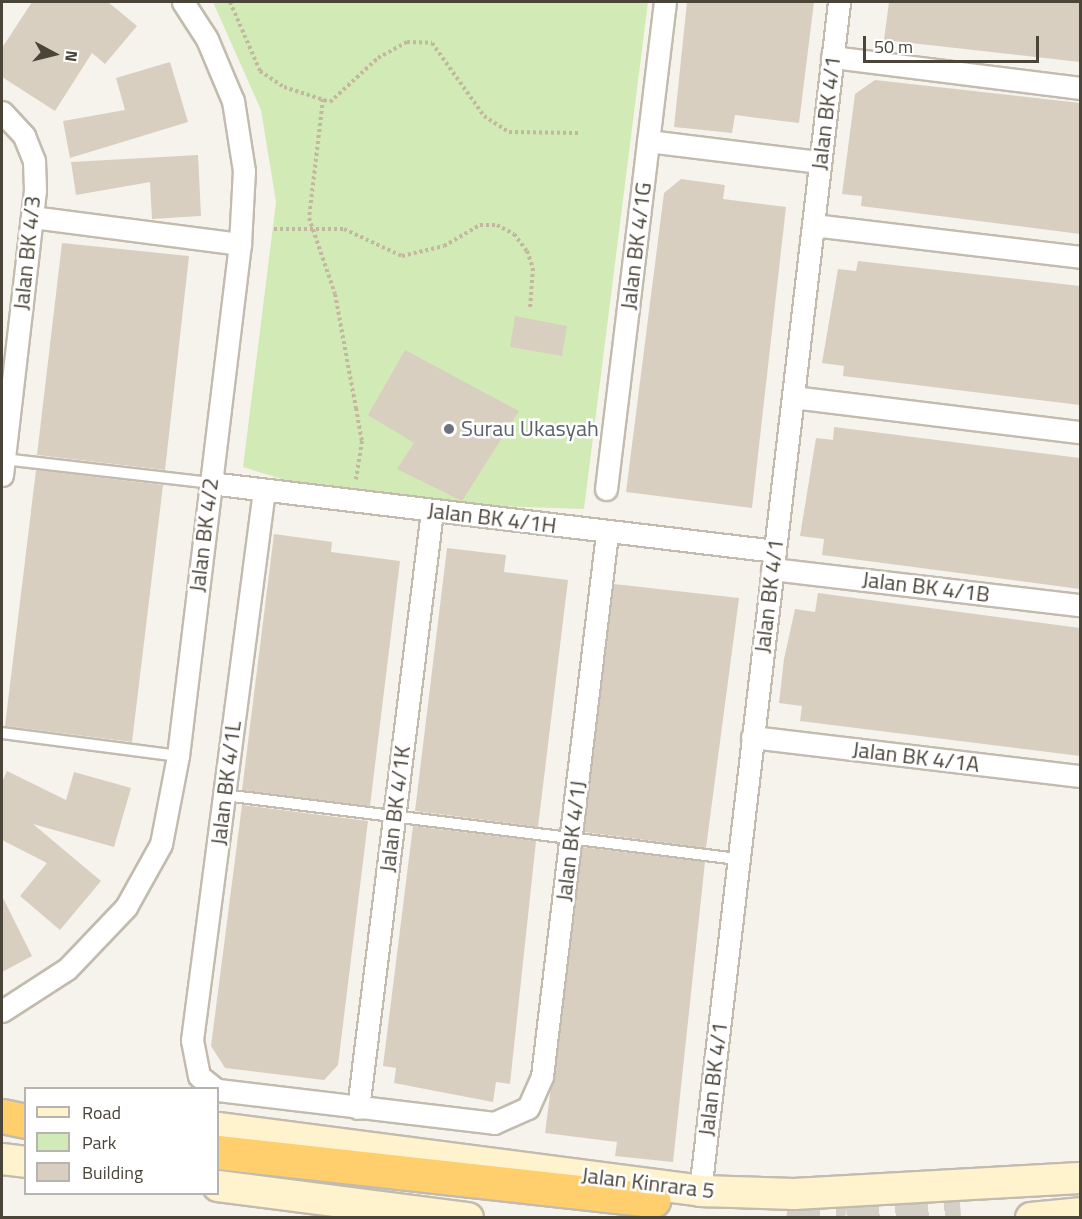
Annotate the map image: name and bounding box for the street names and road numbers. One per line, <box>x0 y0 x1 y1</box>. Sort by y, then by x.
street label: Jalan BK 4/1 <box>806 54 846 172</box>
street label: Jalan BK 4/1G <box>615 181 657 311</box>
street label: Jalan BK 4/3 <box>8 195 46 311</box>
street label: Jalan BK 4/2 <box>184 476 224 594</box>
street label: Jalan BK 4/1H <box>426 497 558 539</box>
street label: Jalan BK 4/1 <box>749 537 789 655</box>
street label: Jalan BK 4/1B <box>861 566 991 608</box>
street label: Jalan BK 4/1L <box>205 719 247 847</box>
street label: Jalan BK 4/1A <box>851 736 981 778</box>
street label: Jalan BK 4/1K <box>374 744 416 874</box>
street label: Jalan BK 4/1J <box>551 779 591 903</box>
street label: Jalan BK 4/1 <box>693 1020 733 1138</box>
street label: Jalan Kinrara 5 <box>580 1162 716 1204</box>

